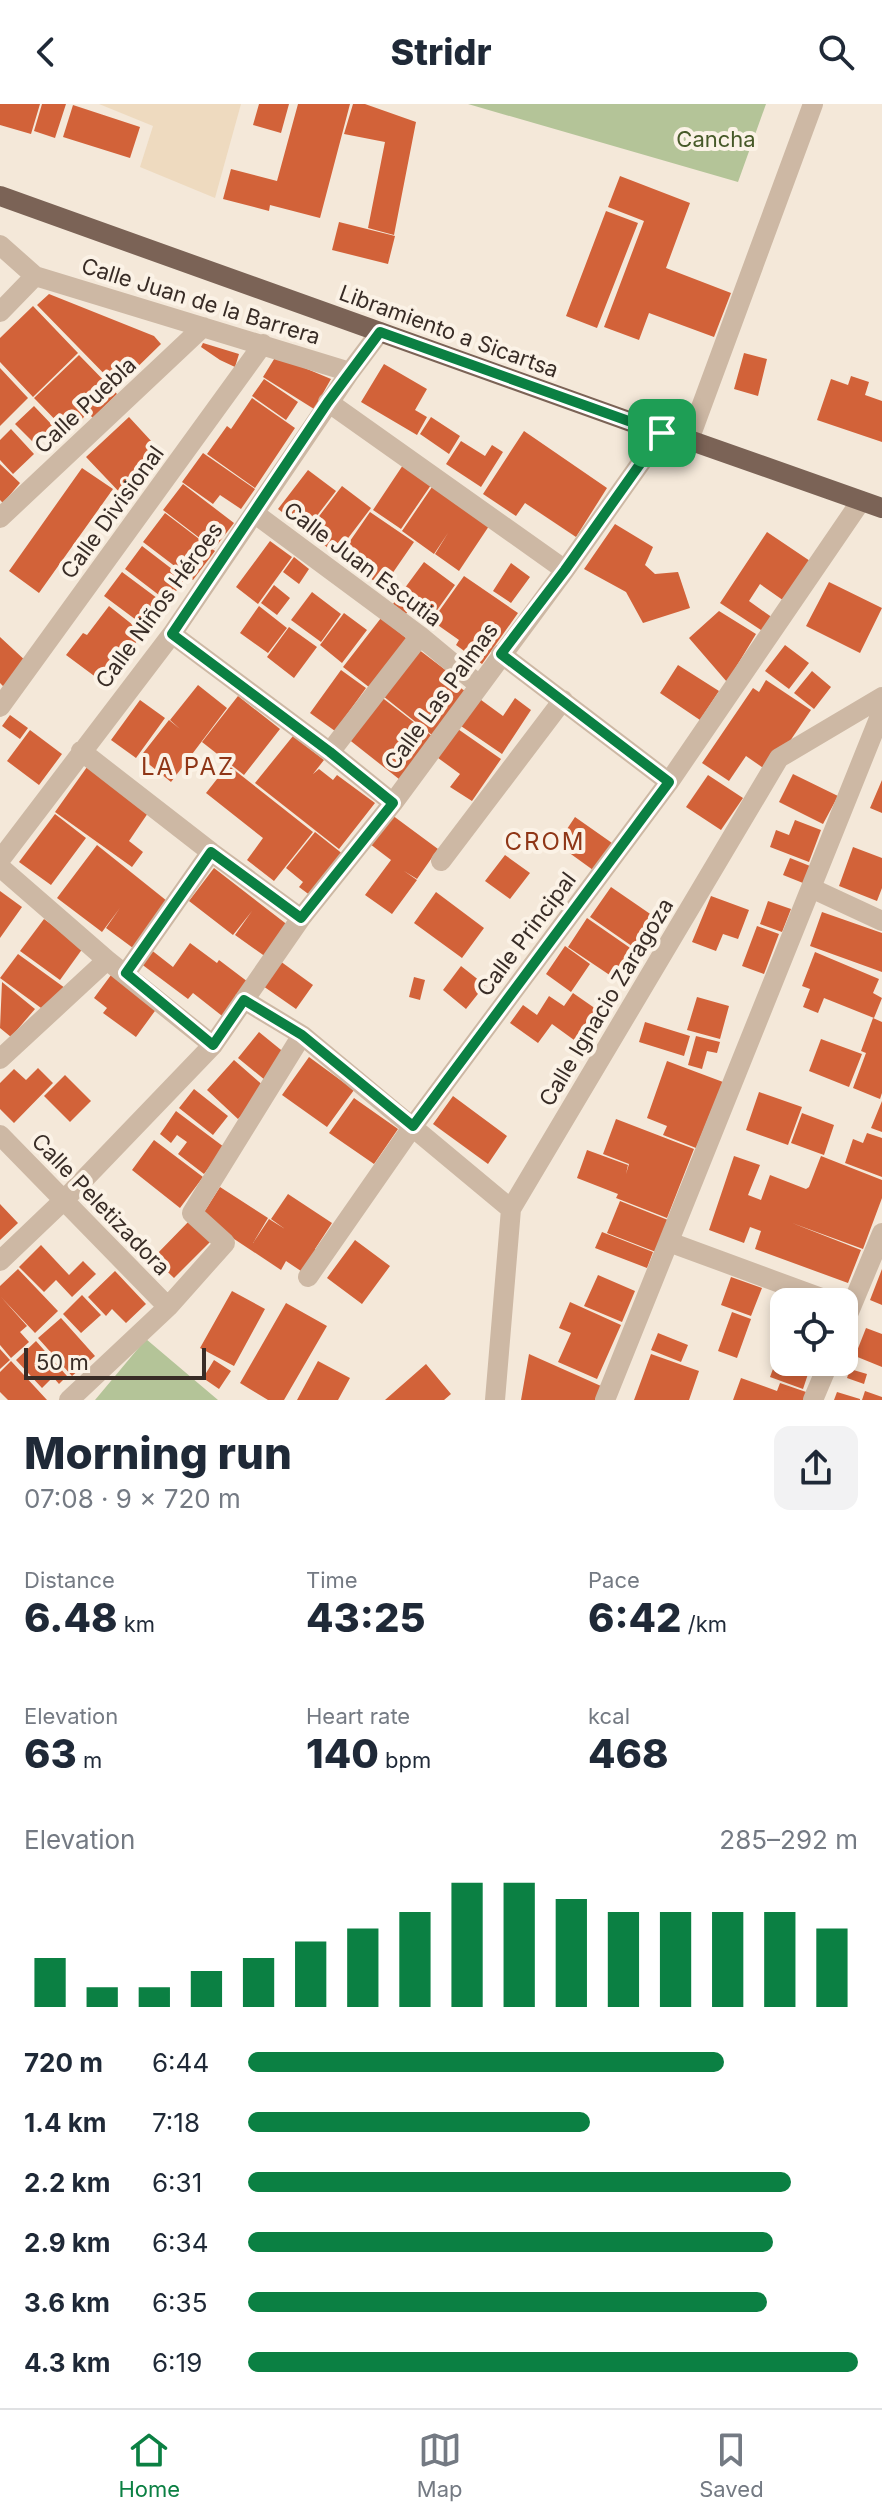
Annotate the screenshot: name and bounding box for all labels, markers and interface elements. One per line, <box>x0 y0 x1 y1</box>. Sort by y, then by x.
icon: back <box>24 30 68 74</box>
text: Stridr <box>390 30 492 74</box>
icon: search <box>814 30 858 74</box>
park label: Cancha <box>676 126 756 152</box>
street label: Calle Juan de la Barrera <box>78 252 324 350</box>
street label: Libramiento a Sicartsa <box>336 279 562 383</box>
street label: Calle Puebla <box>29 351 141 459</box>
pin <box>628 399 696 467</box>
icon: arrive <box>640 411 684 455</box>
street label: Calle Divisional <box>55 441 169 583</box>
street label: Calle Juan Escutia <box>279 496 447 632</box>
street label: Calle Niños Héroes <box>90 517 228 693</box>
street label: Calle Las Palmas <box>379 617 503 775</box>
district label: LA PAZ <box>141 752 235 781</box>
district label: CROM <box>504 827 586 856</box>
street label: Calle Principal <box>471 867 581 1001</box>
street label: Calle Ignacio Zaragoza <box>534 893 678 1111</box>
street label: Calle Peletizadora <box>27 1128 175 1280</box>
map controls <box>770 1288 858 1376</box>
button: locate <box>770 1288 858 1376</box>
scale bar <box>24 1344 206 1380</box>
text: 50 m <box>36 1349 89 1375</box>
text: Morning run <box>24 1426 292 1480</box>
button: share <box>774 1426 858 1510</box>
text: 07:08 · 9 × 720 m <box>24 1483 241 1514</box>
text: Distance <box>24 1567 115 1593</box>
text: Time <box>306 1567 358 1593</box>
text: Pace <box>588 1567 640 1593</box>
text: 6.48 <box>24 1593 118 1642</box>
text: 43:25 <box>306 1593 426 1642</box>
text: 6:42 <box>588 1593 682 1642</box>
text: km <box>118 1611 155 1637</box>
text: /km <box>682 1611 727 1637</box>
text: Elevation <box>24 1703 118 1729</box>
text: Heart rate <box>306 1703 410 1729</box>
text: kcal <box>588 1703 630 1729</box>
text: 63 <box>24 1729 77 1778</box>
text: 140 <box>306 1729 379 1778</box>
text: 468 <box>588 1729 669 1778</box>
text: m <box>77 1747 102 1773</box>
text: bpm <box>379 1747 431 1773</box>
text: Elevation <box>24 1824 135 1855</box>
text: 285–292 m <box>719 1824 858 1855</box>
text: 720 m <box>24 2047 103 2078</box>
text: 6:44 <box>152 2047 209 2078</box>
text: 1.4 km <box>24 2107 106 2138</box>
text: 7:18 <box>152 2107 200 2138</box>
text: 2.2 km <box>24 2167 110 2198</box>
text: 6:31 <box>152 2167 202 2198</box>
text: 2.9 km <box>24 2227 111 2258</box>
text: 6:34 <box>152 2227 208 2258</box>
text: 3.6 km <box>24 2287 110 2318</box>
text: 6:35 <box>152 2287 207 2318</box>
text: 4.3 km <box>24 2347 111 2378</box>
text: 6:19 <box>152 2347 202 2378</box>
tab: Home <box>118 2428 180 2502</box>
tab: Map <box>417 2428 462 2502</box>
tab: Saved <box>699 2428 764 2502</box>

